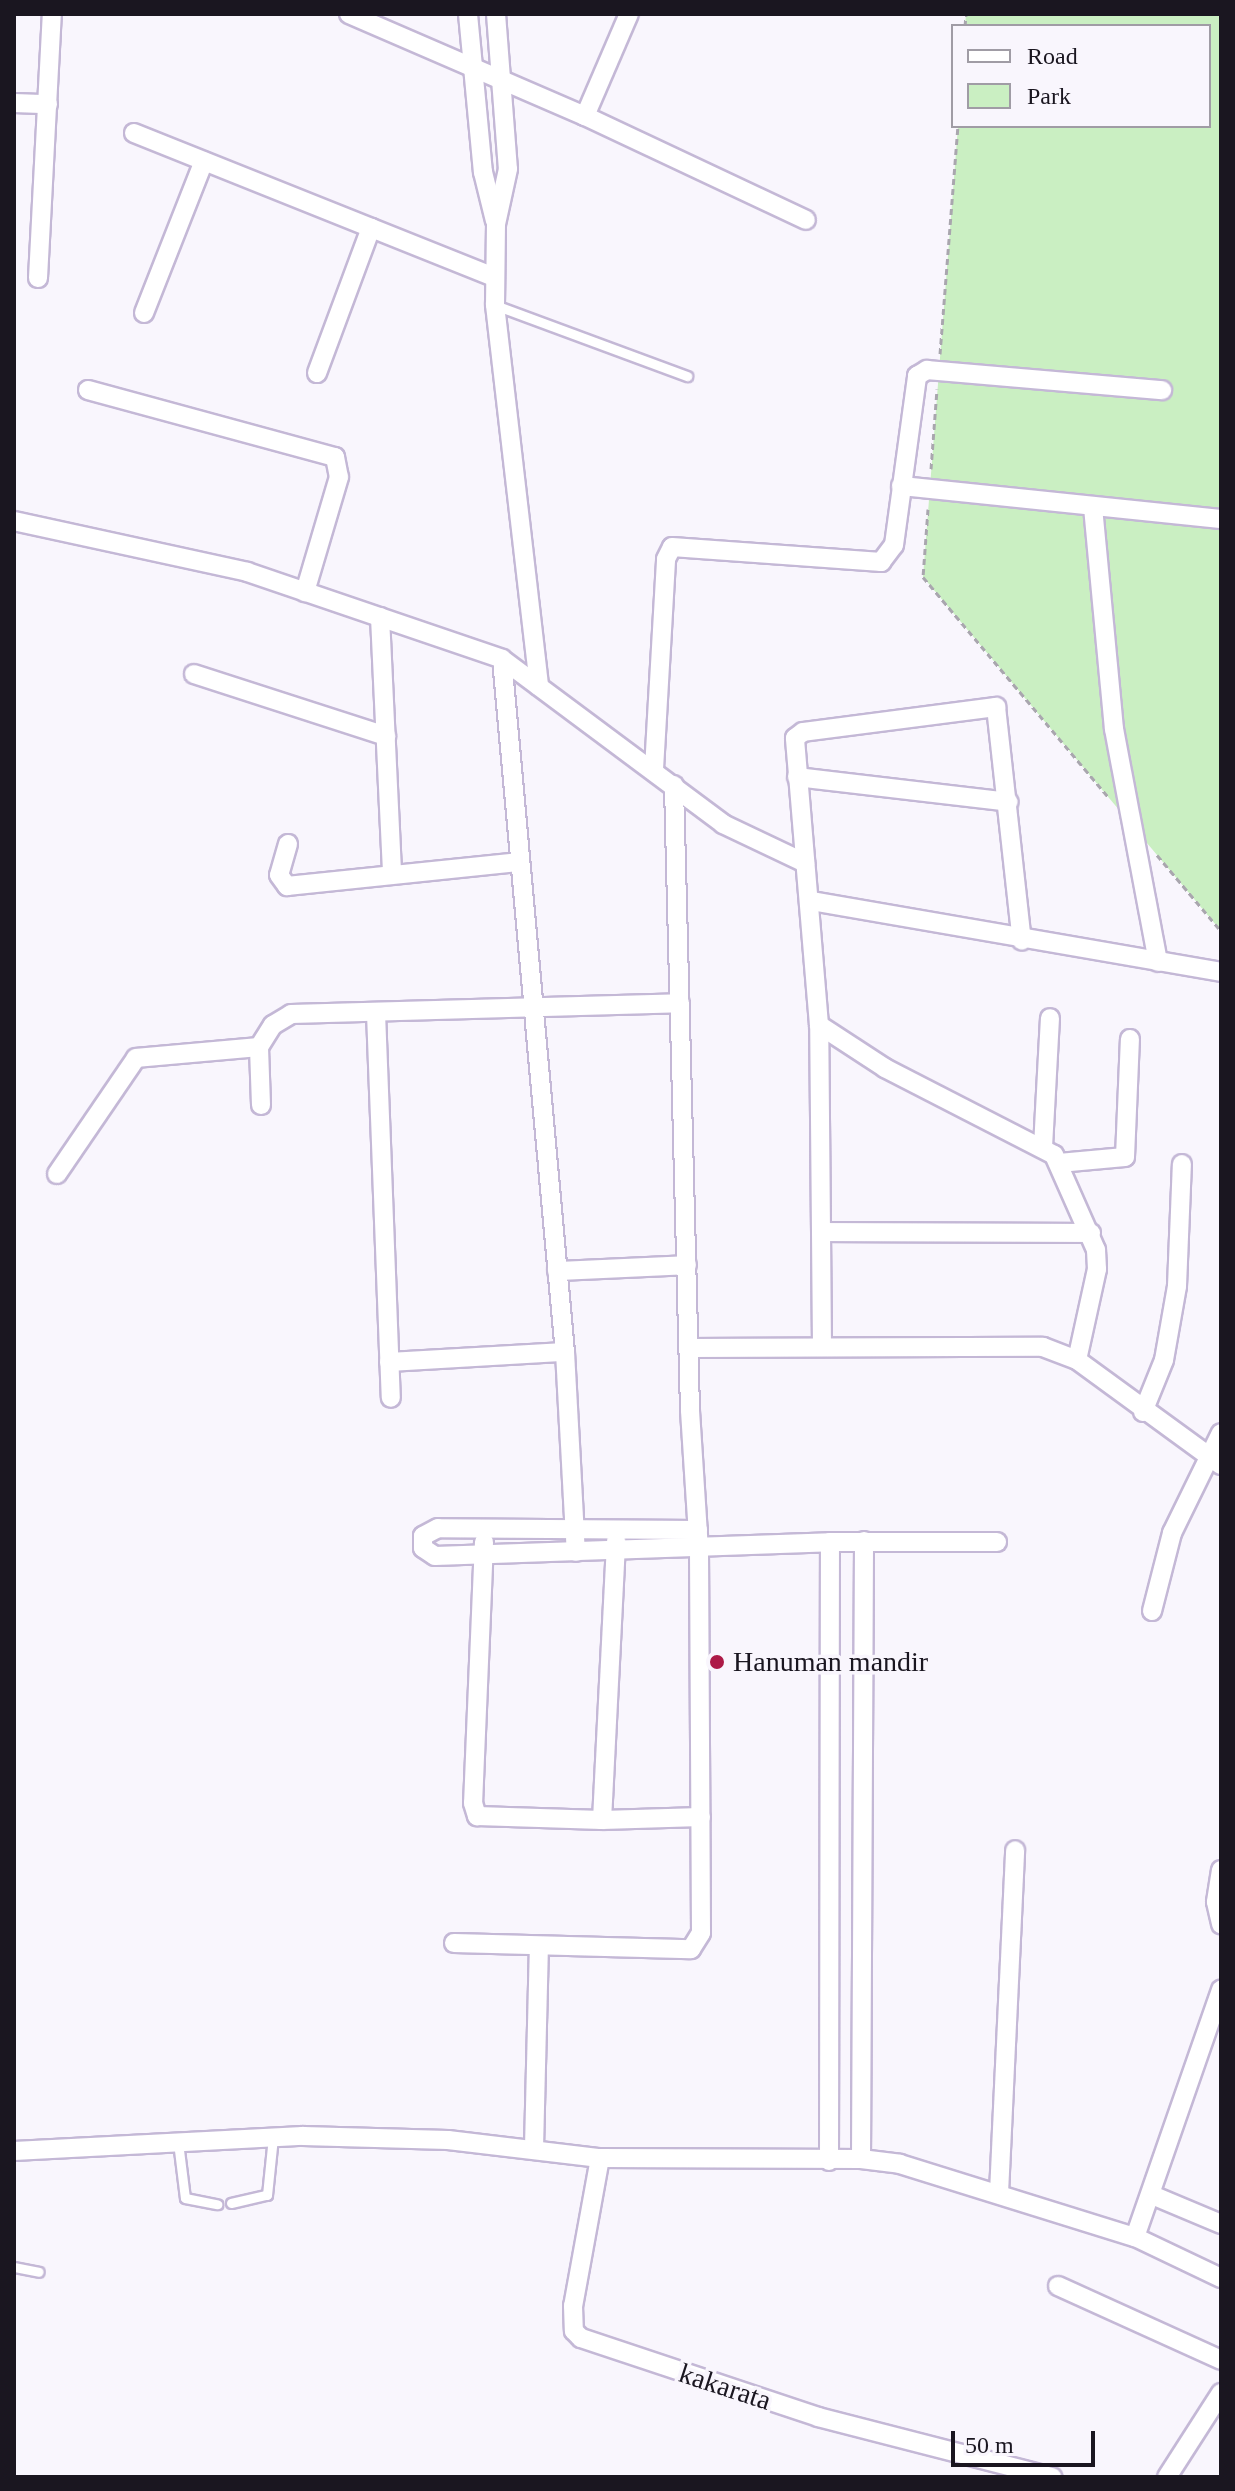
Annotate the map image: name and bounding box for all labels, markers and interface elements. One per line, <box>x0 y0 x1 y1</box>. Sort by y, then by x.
legend <box>951 24 1211 128</box>
text: Road <box>1027 43 1078 69</box>
text: Park <box>1027 83 1071 109</box>
place label: Hanuman mandir <box>733 1645 928 1679</box>
marker: Hanuman mandir <box>708 1653 726 1671</box>
street label: kakarata <box>675 2356 775 2418</box>
scale bar <box>955 2415 1099 2465</box>
text: 50 m <box>965 2432 1014 2458</box>

